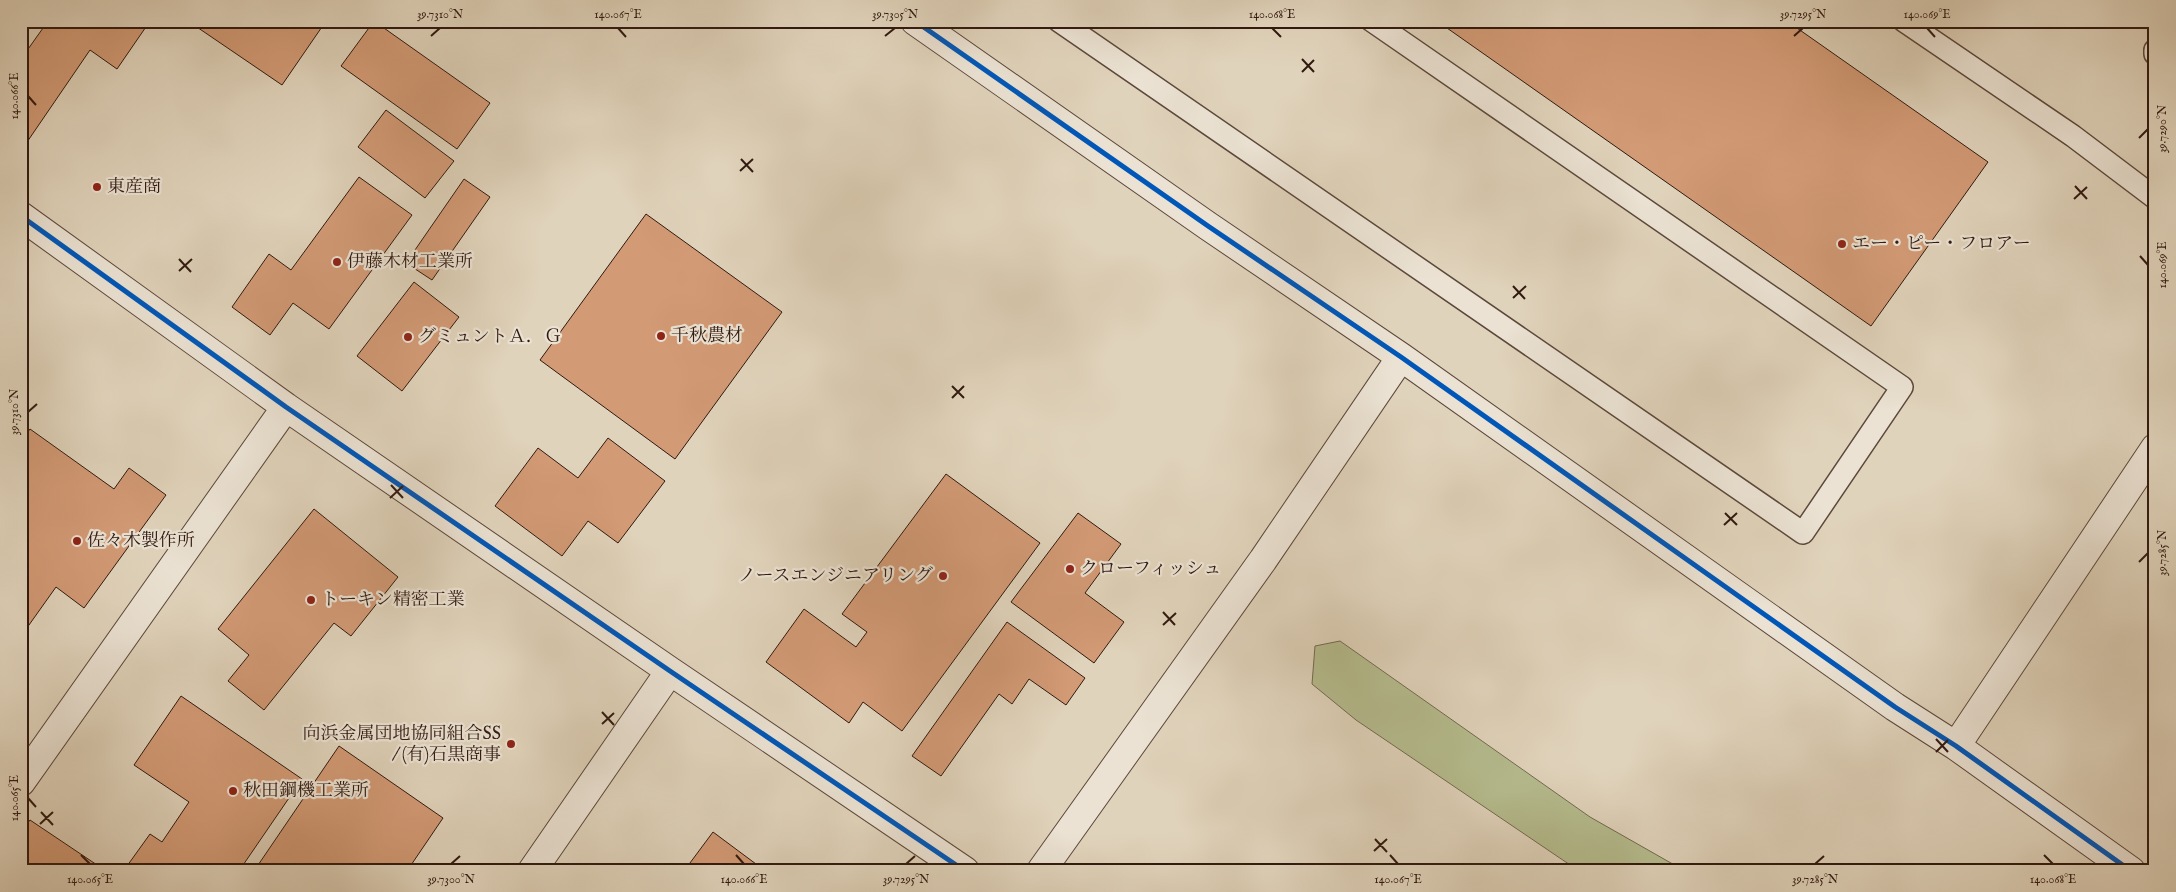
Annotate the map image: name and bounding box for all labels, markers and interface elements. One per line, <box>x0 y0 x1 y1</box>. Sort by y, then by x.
text: 39.7310°N <box>417 7 464 22</box>
text: 140.067°E <box>594 7 642 22</box>
text: 39.7305°N <box>872 7 919 22</box>
text: 140.068°E <box>1249 7 1295 22</box>
text: 39.7295°N <box>1780 7 1827 22</box>
text: 140.069°E <box>1903 7 1951 22</box>
text: 140.066°E <box>7 73 22 119</box>
text: 39.7290°N <box>2155 104 2170 153</box>
place label: 東産商 <box>107 176 161 199</box>
marker: 東産商 <box>91 181 103 193</box>
place label: エー・ピー・フロアー <box>1852 233 2031 256</box>
marker: エー・ピー・フロアー <box>1836 238 1848 250</box>
text: 140.069°E <box>2155 241 2170 289</box>
place label: 伊藤木材工業所 <box>347 251 473 274</box>
marker: 伊藤木材工業所 <box>331 256 343 268</box>
place label: 千秋農材 <box>671 325 743 348</box>
place label: グミュントＡ．Ｇ <box>418 326 562 349</box>
marker: 千秋農材 <box>655 330 667 342</box>
marker: グミュントＡ．Ｇ <box>402 331 414 343</box>
text: 39.7310°N <box>7 388 22 435</box>
text: 39.7285°N <box>2155 529 2170 576</box>
place label: 佐々木製作所 <box>87 530 195 553</box>
marker: 佐々木製作所 <box>71 535 83 547</box>
place label: クローフィッシュ <box>1080 558 1221 581</box>
marker: クローフィッシュ <box>1064 563 1076 575</box>
place label: ノースエンジニアリング <box>738 565 933 588</box>
marker: ノースエンジニアリング <box>937 570 949 582</box>
place label: トーキン精密工業 <box>321 589 465 612</box>
marker: トーキン精密工業 <box>305 594 317 606</box>
place label: 向浜金属団地協同組合SS / (有)石黒商事 <box>303 723 501 767</box>
marker: 向浜金属団地協同組合SS / (有)石黒商事 <box>505 738 517 750</box>
text: 140.065°E <box>7 775 22 821</box>
place label: 秋田鋼機工業所 <box>243 780 369 803</box>
marker: 秋田鋼機工業所 <box>227 785 239 797</box>
text: 140.065°E <box>67 872 113 887</box>
text: 39.7300°N <box>427 872 475 887</box>
text: 140.066°E <box>721 872 767 887</box>
text: 39.7295°N <box>883 872 930 887</box>
text: 140.067°E <box>1374 872 1422 887</box>
text: 39.7285°N <box>1792 872 1839 887</box>
text: 140.068°E <box>2030 872 2076 887</box>

